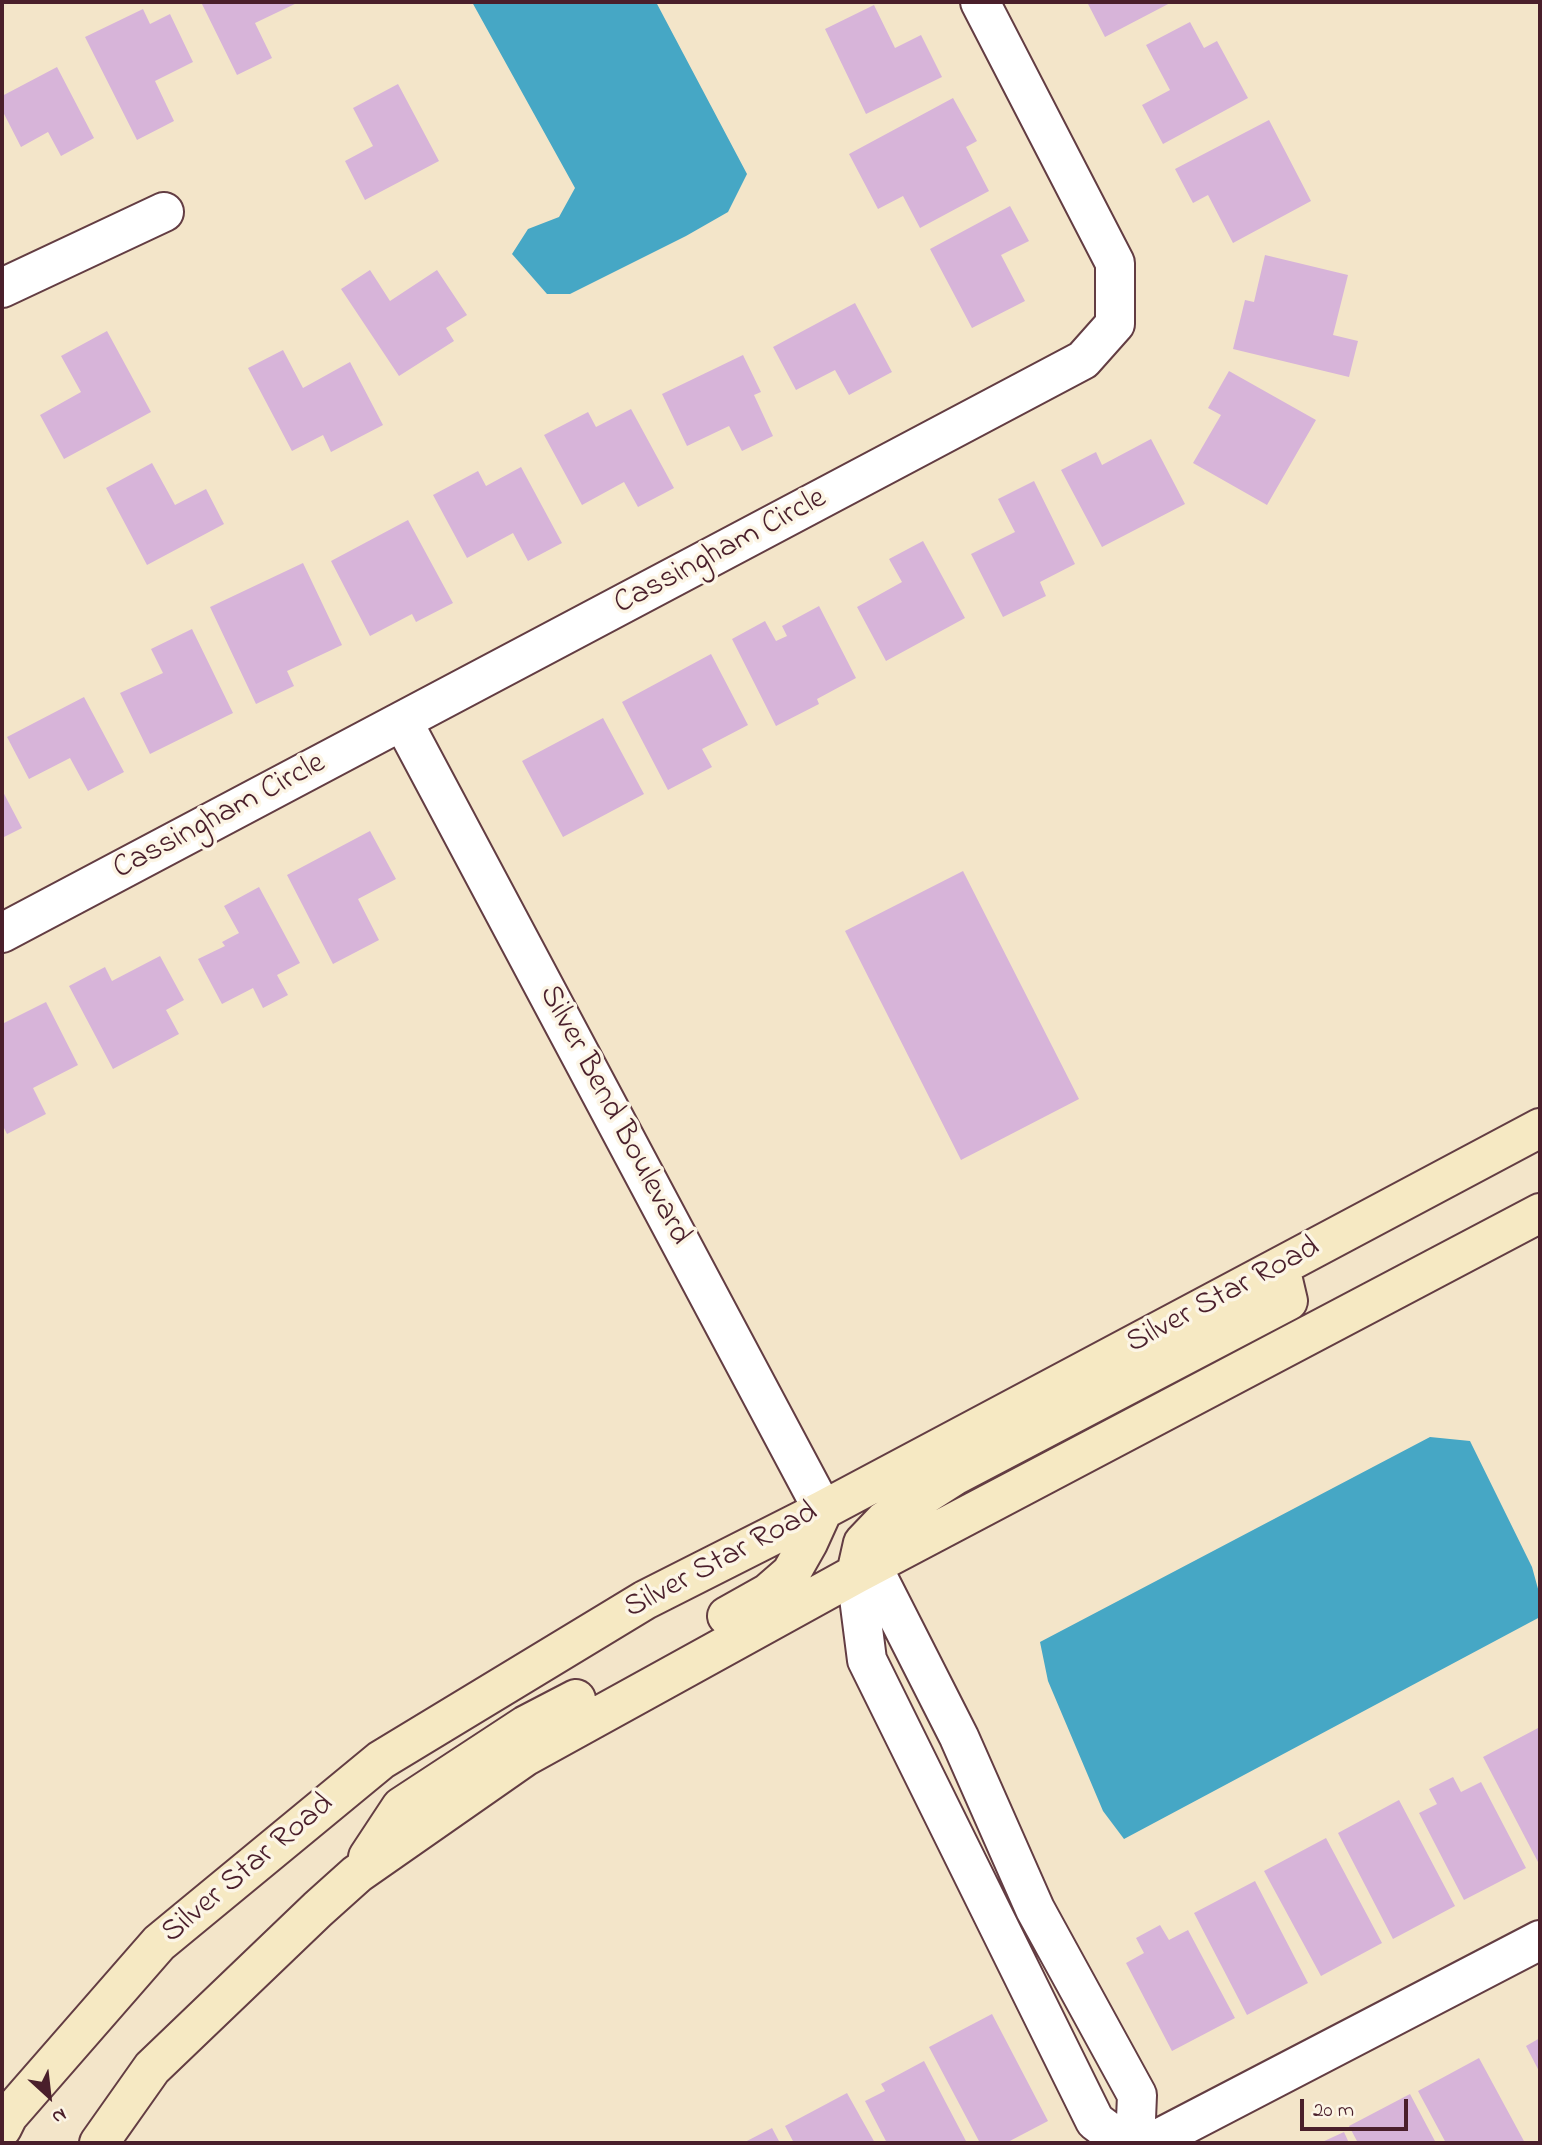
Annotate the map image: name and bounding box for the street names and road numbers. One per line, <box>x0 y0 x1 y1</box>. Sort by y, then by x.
street label: Cassingham Circle <box>608 481 834 625</box>
street label: Cassingham Circle <box>107 746 333 890</box>
street label: Silver Bend Boulevard <box>528 980 698 1252</box>
street label: Silver Star Road <box>1121 1230 1327 1364</box>
street label: Silver Star Road <box>619 1495 825 1629</box>
street label: Silver Star Road <box>155 1787 343 1953</box>

